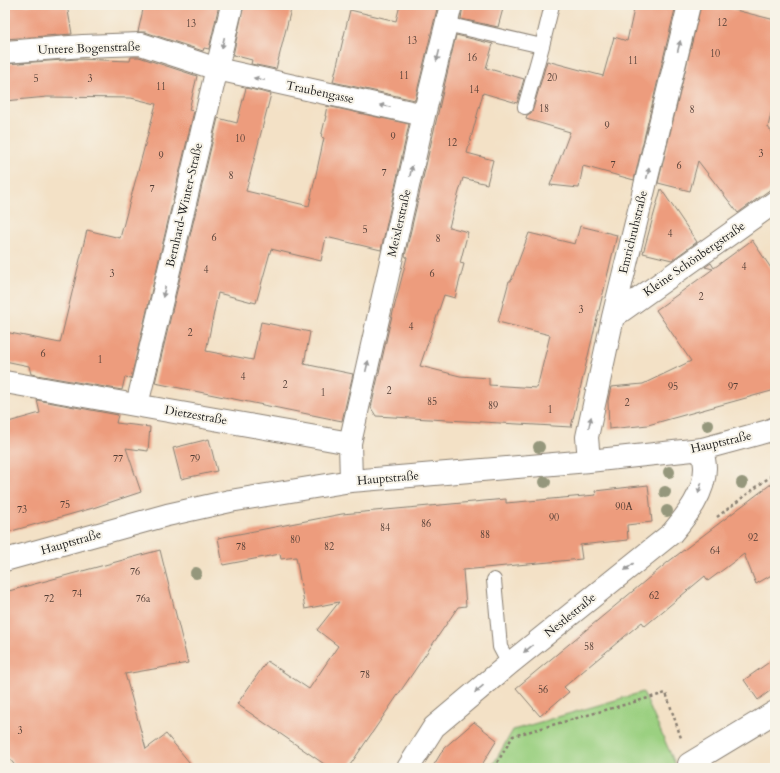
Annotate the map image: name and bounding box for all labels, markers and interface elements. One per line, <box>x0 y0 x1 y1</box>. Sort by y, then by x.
house number: 12 <box>717 16 727 30</box>
house number: 13 <box>186 17 196 31</box>
house number: 13 <box>407 34 417 48</box>
one-way arrow <box>220 37 226 49</box>
street label: Untere Bogenstraße <box>37 38 141 58</box>
one-way arrow <box>676 40 682 53</box>
house number: 10 <box>710 47 720 61</box>
one-way arrow <box>435 51 441 63</box>
house number: 16 <box>467 51 477 65</box>
house number: 11 <box>628 54 638 68</box>
house number: 11 <box>399 69 409 83</box>
house number: 20 <box>547 71 557 85</box>
house number: 5 <box>33 72 39 86</box>
house number: 3 <box>87 72 93 86</box>
one-way arrow <box>252 75 265 81</box>
street label: Traubengasse <box>285 77 355 107</box>
house number: 11 <box>156 80 166 94</box>
house number: 14 <box>469 83 479 97</box>
house number: 18 <box>539 102 549 116</box>
one-way arrow <box>379 103 392 109</box>
house number: 8 <box>689 103 695 117</box>
house number: 9 <box>604 119 610 133</box>
house number: 9 <box>390 130 396 144</box>
house number: 10 <box>235 132 245 146</box>
house number: 12 <box>447 136 457 150</box>
street label: Bernhard-Winter-Straße <box>162 141 206 269</box>
house number: 3 <box>758 147 764 161</box>
house number: 9 <box>158 149 164 163</box>
house number: 7 <box>610 158 616 172</box>
house number: 6 <box>676 159 682 173</box>
one-way arrow <box>408 165 414 177</box>
house number: 7 <box>381 166 387 180</box>
one-way arrow <box>645 167 651 179</box>
house number: 8 <box>228 169 234 183</box>
house number: 7 <box>149 182 155 196</box>
street label: Meixlerstraße <box>383 188 415 258</box>
street label: Emrichruhstraße <box>615 189 651 275</box>
street label: Kleine Schönbergstraße <box>640 218 748 300</box>
house number: 5 <box>362 223 368 237</box>
house number: 4 <box>667 227 673 241</box>
house number: 6 <box>211 231 217 245</box>
house number: 8 <box>435 232 441 246</box>
house number: 4 <box>741 260 747 274</box>
house number: 4 <box>203 263 209 277</box>
house number: 3 <box>109 267 115 281</box>
house number: 6 <box>429 267 435 281</box>
one-way arrow <box>160 286 166 298</box>
house number: 2 <box>698 290 704 304</box>
house number: 3 <box>578 303 584 317</box>
house number: 4 <box>408 320 414 334</box>
house number: 2 <box>187 326 193 340</box>
house number: 6 <box>40 347 46 361</box>
house number: 1 <box>97 353 103 367</box>
one-way arrow <box>365 360 371 372</box>
house number: 4 <box>240 370 246 384</box>
house number: 2 <box>282 378 288 392</box>
house number: 95 <box>668 380 678 394</box>
house number: 97 <box>728 380 738 394</box>
house number: 2 <box>386 384 392 398</box>
house number: 1 <box>320 386 326 400</box>
house number: 85 <box>427 395 437 409</box>
house number: 2 <box>624 396 630 410</box>
house number: 89 <box>488 399 498 413</box>
street label: Dietzestraße <box>164 402 228 428</box>
house number: 1 <box>547 403 553 417</box>
one-way arrow <box>588 416 594 428</box>
street label: Hauptstraße <box>689 427 753 457</box>
house number: 77 <box>113 452 123 466</box>
house number: 79 <box>190 452 200 466</box>
street label: Hauptstraße <box>356 467 420 489</box>
one-way arrow <box>697 482 703 494</box>
house number: 75 <box>60 498 70 512</box>
house number: 90A <box>615 500 634 514</box>
house number: 73 <box>17 503 27 517</box>
house number: 90 <box>549 511 559 525</box>
house number: 86 <box>421 517 431 531</box>
house number: 84 <box>380 521 390 535</box>
street label: Hauptstraße <box>39 526 103 558</box>
house number: 88 <box>480 528 490 542</box>
house number: 92 <box>748 531 758 545</box>
house number: 80 <box>290 533 300 547</box>
house number: 78 <box>236 540 246 554</box>
house number: 82 <box>324 540 334 554</box>
house number: 64 <box>710 544 720 558</box>
one-way arrow <box>623 563 634 572</box>
house number: 76 <box>130 565 140 579</box>
house number: 74 <box>72 587 82 601</box>
street label: Nestlestraße <box>541 589 599 641</box>
house number: 62 <box>649 589 659 603</box>
house number: 72 <box>44 592 54 606</box>
house number: 76a <box>136 592 151 606</box>
house number: 58 <box>584 640 594 654</box>
one-way arrow <box>522 644 533 653</box>
house number: 78 <box>360 668 370 682</box>
house number: 56 <box>538 683 548 697</box>
one-way arrow <box>475 684 484 693</box>
house number: 3 <box>17 724 23 738</box>

